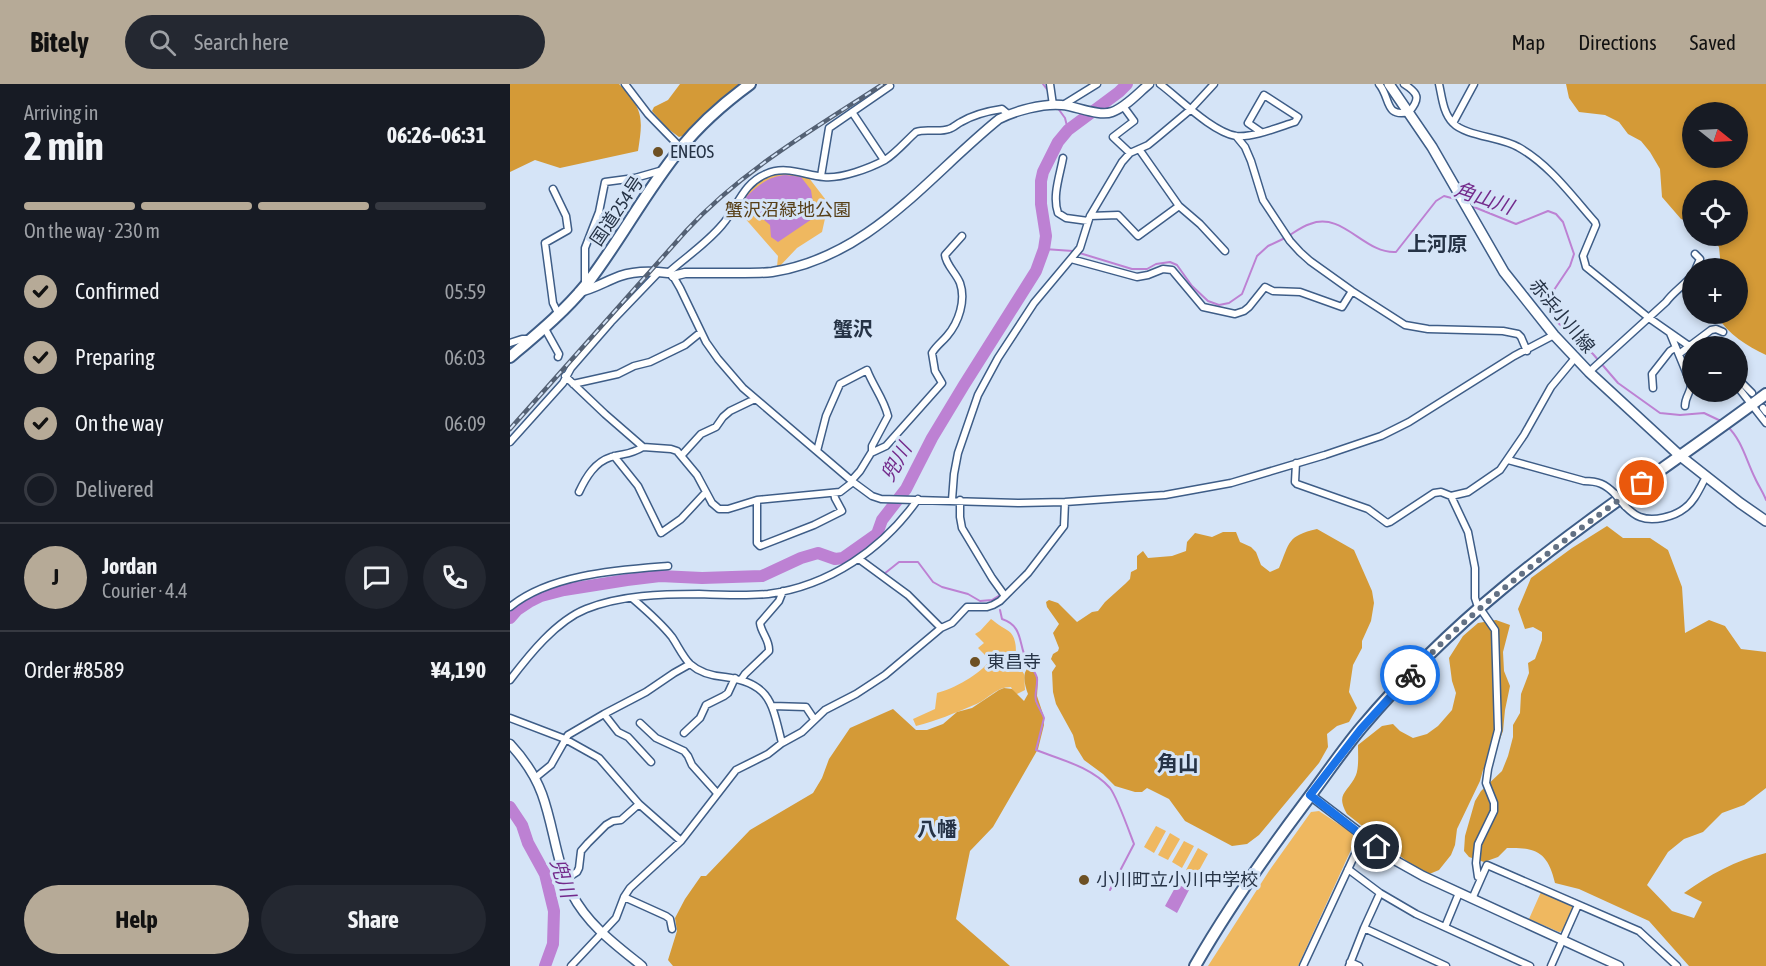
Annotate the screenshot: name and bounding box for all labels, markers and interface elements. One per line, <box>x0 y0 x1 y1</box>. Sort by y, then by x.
search box <box>125 15 545 69</box>
text: Bitely <box>30 26 89 58</box>
icon: search <box>146 26 179 59</box>
text: Search here <box>194 29 289 55</box>
text: Map <box>1511 30 1545 54</box>
text: Directions <box>1578 30 1657 54</box>
text: Saved <box>1690 30 1736 54</box>
text: Arriving in <box>24 101 98 124</box>
north arrow <box>1682 102 1748 168</box>
map controls <box>1682 102 1748 402</box>
text: 06:26–06:31 <box>387 122 486 148</box>
text: 2 min <box>24 124 104 168</box>
place label: ENEOS <box>670 141 714 162</box>
marker: ENEOS <box>651 145 665 159</box>
street label: 国道254号 <box>586 172 647 250</box>
water label: 角山川 <box>1452 177 1518 219</box>
button: locate <box>1682 180 1748 246</box>
park label: 蟹沢沼緑地公園 <box>725 199 851 220</box>
text: On the way · 230 m <box>24 219 160 242</box>
district label: 上河原 <box>1407 232 1467 255</box>
button: + <box>1682 258 1748 324</box>
street label: 赤浜小川線 <box>1525 274 1599 357</box>
icon: check <box>24 275 57 308</box>
text: Confirmed <box>75 278 160 304</box>
text: 05:59 <box>445 280 486 303</box>
district label: 蟹沢 <box>833 317 873 340</box>
button: − <box>1682 336 1748 402</box>
icon: check <box>24 341 57 374</box>
text: Preparing <box>75 344 155 370</box>
text: 06:03 <box>444 346 486 369</box>
icon: check <box>24 407 57 440</box>
text: On the way <box>75 410 164 436</box>
text: 06:09 <box>444 412 486 435</box>
water label: 兜川 <box>876 437 917 485</box>
pin <box>1616 457 1667 508</box>
icon: bag <box>1625 466 1658 499</box>
text: Delivered <box>75 476 154 502</box>
button: chat <box>345 546 408 609</box>
button: phone <box>423 546 486 609</box>
text: Jordan <box>102 553 157 579</box>
text: J <box>52 564 59 590</box>
text: Courier · 4.4 <box>102 579 188 602</box>
courier <box>1380 645 1440 705</box>
place label: 東昌寺 <box>987 651 1041 672</box>
marker: 東昌寺 <box>968 655 982 669</box>
text: Order #8589 <box>24 657 124 683</box>
text: ¥4,190 <box>431 657 486 683</box>
icon: bike <box>1394 659 1427 692</box>
district label: 角山 <box>1157 751 1199 775</box>
district label: 八幡 <box>917 817 957 840</box>
pin <box>1351 821 1402 872</box>
icon: home <box>1360 830 1393 863</box>
water label: 兜川 <box>546 855 581 902</box>
place label: 小川町立小川中学校 <box>1096 869 1258 890</box>
marker: 小川町立小川中学校 <box>1077 873 1091 887</box>
button: Help <box>24 885 249 954</box>
button: Share <box>261 885 486 954</box>

